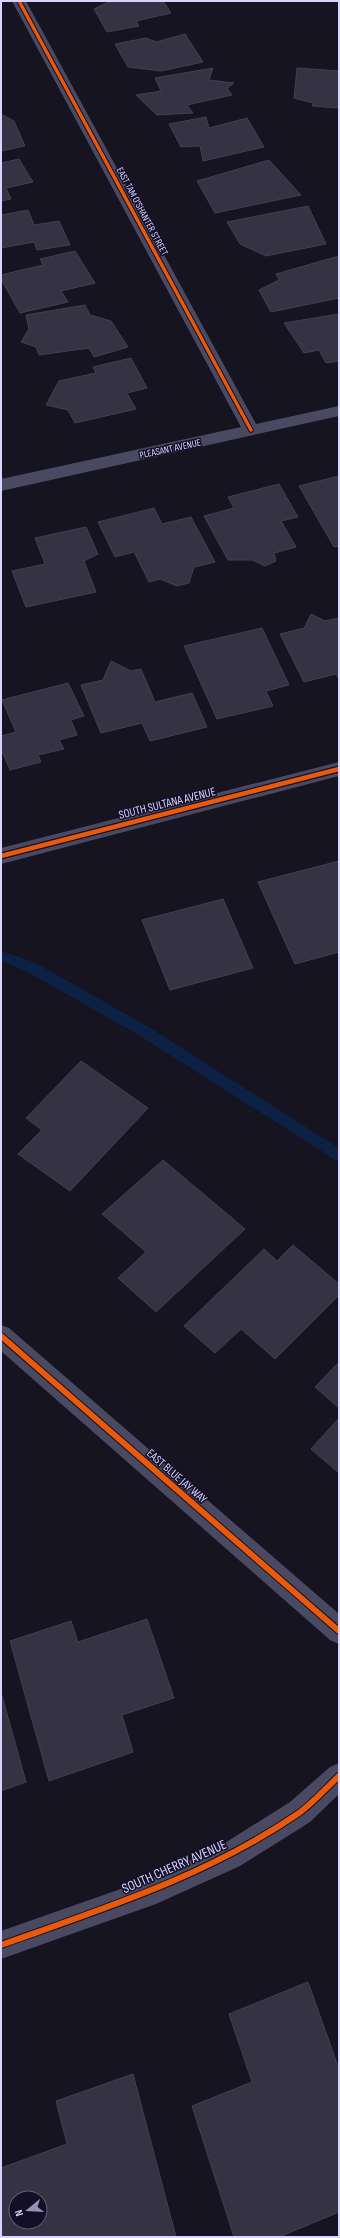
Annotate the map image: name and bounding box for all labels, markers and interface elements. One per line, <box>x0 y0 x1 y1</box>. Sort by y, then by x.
street label: EAST TAM O'SHANTER STREET <box>114 165 171 258</box>
street label: PLEASANT AVENUE <box>138 437 202 461</box>
street label: SOUTH SULTANA AVENUE <box>117 784 217 823</box>
street label: EAST BLUE JAY WAY <box>143 1446 210 1507</box>
street label: SOUTH CHERRY AVENUE <box>119 1836 229 1897</box>
north arrow <box>8 2190 48 2230</box>
text: N <box>12 2208 26 2218</box>

